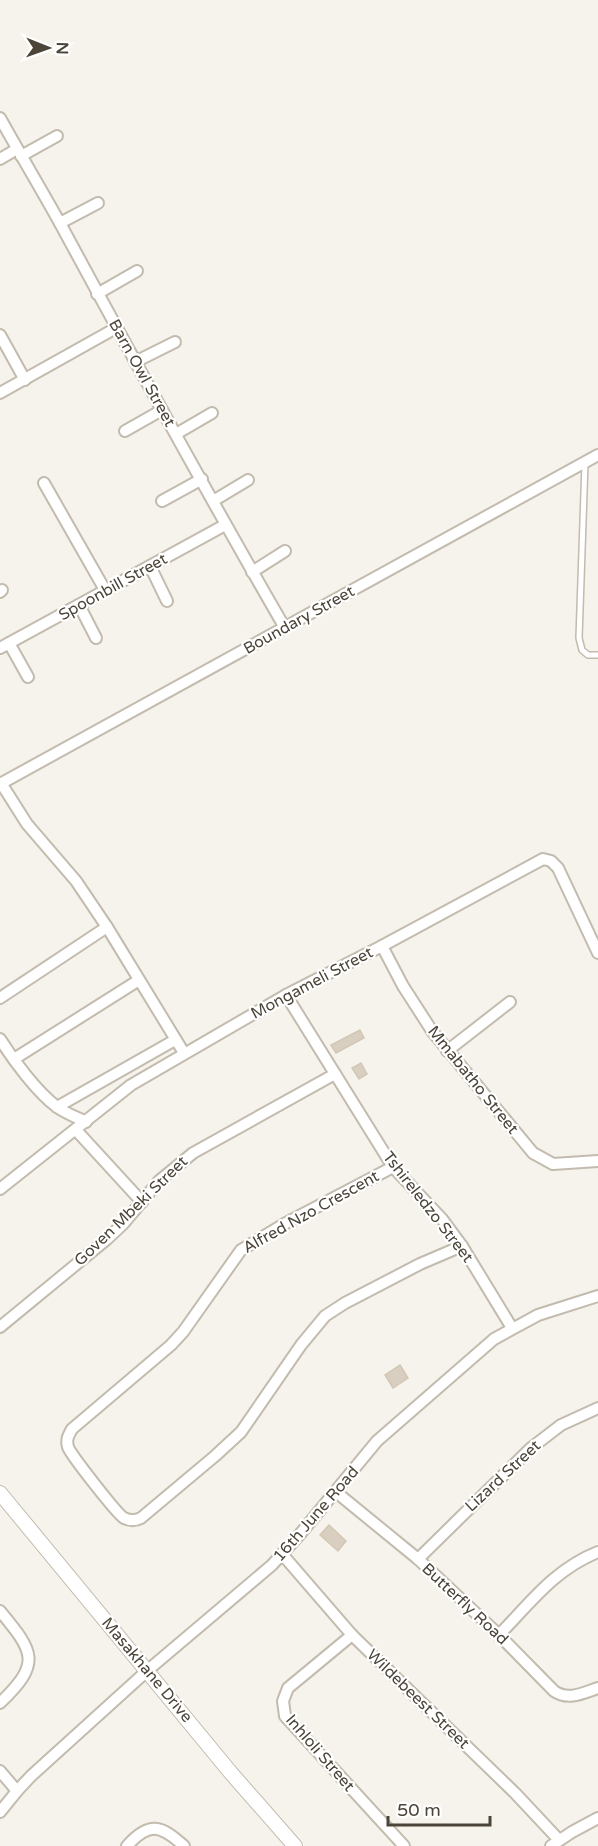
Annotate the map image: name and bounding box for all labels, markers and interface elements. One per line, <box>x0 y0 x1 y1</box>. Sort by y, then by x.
north arrow <box>18 18 78 78</box>
text: N <box>52 42 72 55</box>
street label: Barn Owl Street <box>104 316 180 430</box>
street label: Spoonbill Street <box>55 549 171 625</box>
street label: Boundary Street <box>240 581 358 659</box>
street label: Mongameli Street <box>248 942 376 1024</box>
street label: Mmabatho Street <box>423 1022 523 1138</box>
street label: Tshireledzo Street <box>378 1147 478 1267</box>
street label: Goven Mbeki Street <box>70 1152 192 1270</box>
street label: Alfred Nzo Crescent <box>239 1166 383 1258</box>
street label: Lizard Street <box>461 1436 545 1516</box>
street label: 16th June Road <box>269 1462 363 1566</box>
street label: Butterfly Road <box>418 1559 512 1649</box>
street label: Masakhane Drive <box>97 1613 197 1727</box>
street label: Wildebeest Street <box>363 1645 473 1753</box>
street label: Inhloli Street <box>281 1710 359 1796</box>
scale bar <box>388 1789 490 1827</box>
text: 50 m <box>397 1799 441 1821</box>

